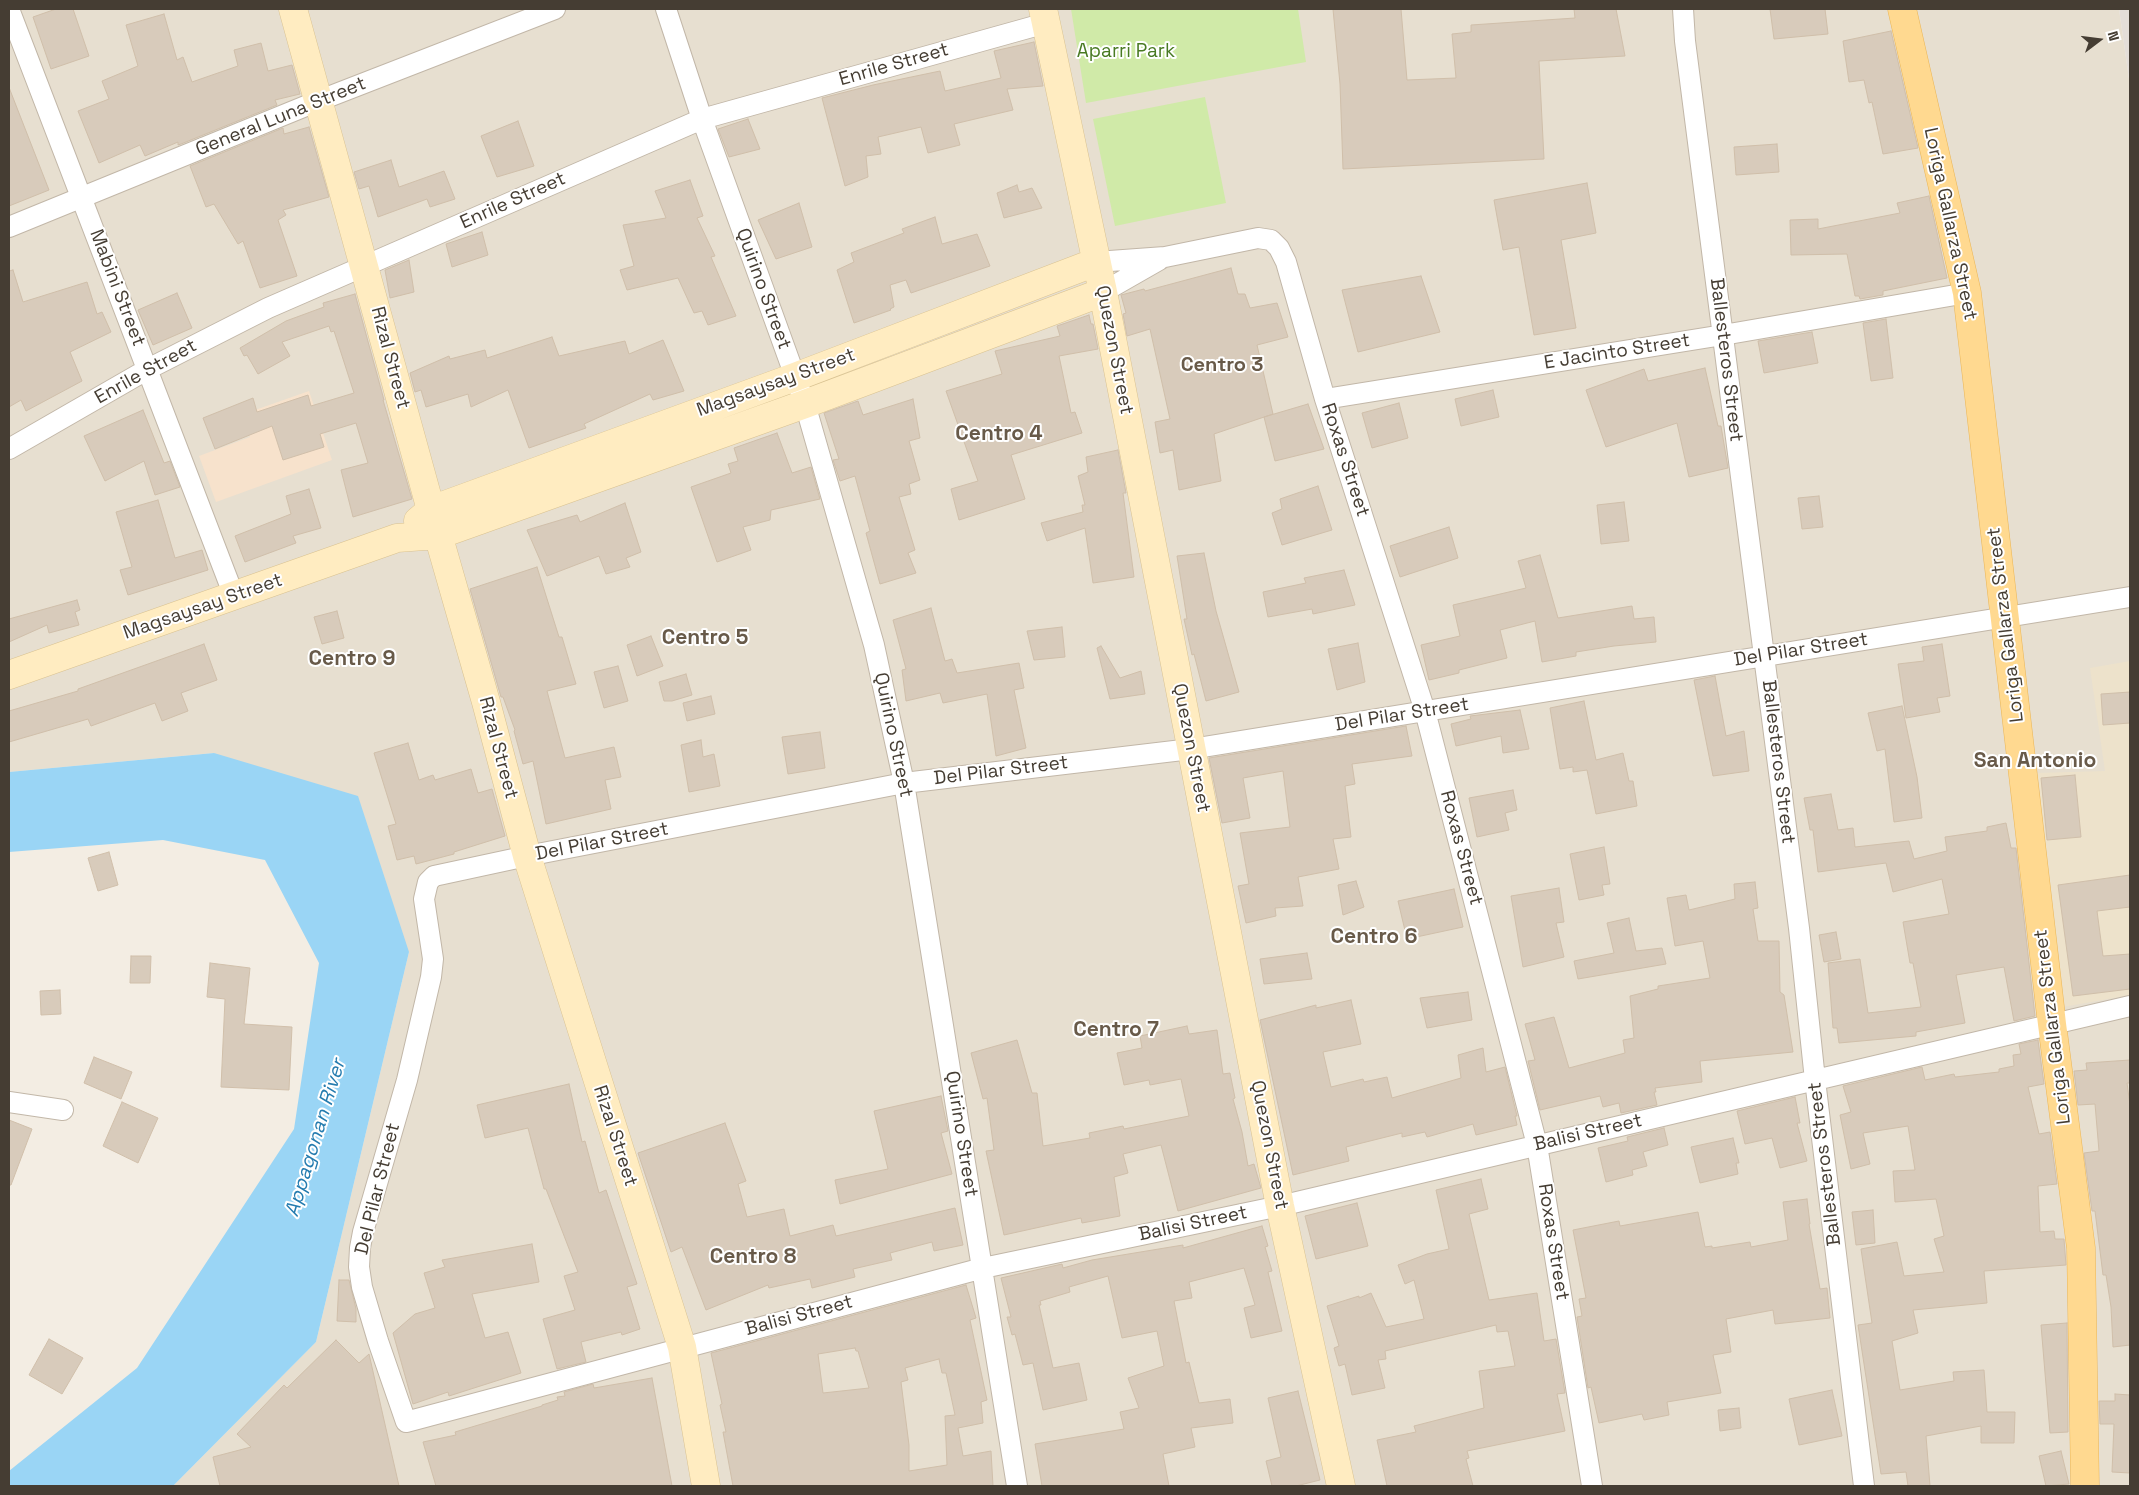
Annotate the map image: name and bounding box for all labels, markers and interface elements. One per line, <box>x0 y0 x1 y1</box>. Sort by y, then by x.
north arrow <box>2074 15 2124 65</box>
text: N <box>2104 29 2123 43</box>
street label: Enrile Street <box>837 38 951 92</box>
park label: Aparri Park <box>1077 41 1175 63</box>
street label: General Luna Street <box>193 72 369 162</box>
street label: Loriga Gallarza Street <box>1918 126 1982 322</box>
street label: Enrile Street <box>457 168 569 234</box>
street label: Quirino Street <box>731 225 795 353</box>
street label: Mabini Street <box>84 226 150 350</box>
street label: Ballesteros Street <box>1705 277 1747 443</box>
street label: Quezon Street <box>1090 283 1138 417</box>
street label: Rizal Street <box>365 304 415 412</box>
street label: E Jacinto Street <box>1542 329 1692 375</box>
street label: Enrile Street <box>91 335 201 409</box>
street label: Magsaysay Street <box>694 344 858 422</box>
district label: Centro 3 <box>1181 354 1263 378</box>
street label: Roxas Street <box>1316 400 1374 520</box>
district label: Centro 4 <box>955 421 1043 447</box>
street label: Loriga Gallarza Street <box>1983 526 2029 724</box>
street label: Magsaysay Street <box>120 569 286 645</box>
district label: Centro 5 <box>662 625 748 651</box>
street label: Del Pilar Street <box>1732 628 1870 672</box>
district label: Centro 9 <box>309 646 395 672</box>
street label: Quirino Street <box>869 670 917 800</box>
street label: Ballesteros Street <box>1757 679 1799 845</box>
street label: Quezon Street <box>1167 681 1215 815</box>
street label: Del Pilar Street <box>1333 693 1471 737</box>
street label: Rizal Street <box>473 694 523 802</box>
district label: San Antonio <box>1974 748 2096 774</box>
street label: Del Pilar Street <box>933 751 1069 791</box>
street label: Roxas Street <box>1435 788 1487 908</box>
street label: Del Pilar Street <box>533 818 671 866</box>
district label: Centro 6 <box>1331 924 1417 950</box>
street label: Loriga Gallarza Street <box>2030 928 2076 1126</box>
district label: Centro 7 <box>1073 1017 1159 1043</box>
water label: Appagonan River <box>281 1056 351 1220</box>
street label: Quirino Street <box>940 1069 982 1199</box>
street label: Quezon Street <box>1245 1078 1293 1212</box>
street label: Ballesteros Street <box>1804 1081 1846 1247</box>
street label: Rizal Street <box>588 1083 642 1189</box>
street label: Balisi Street <box>1532 1109 1644 1157</box>
street label: Del Pilar Street <box>351 1121 405 1257</box>
street label: Roxas Street <box>1533 1182 1573 1302</box>
street label: Balisi Street <box>1137 1201 1249 1247</box>
district label: Centro 8 <box>710 1244 796 1270</box>
street label: Balisi Street <box>743 1291 855 1341</box>

